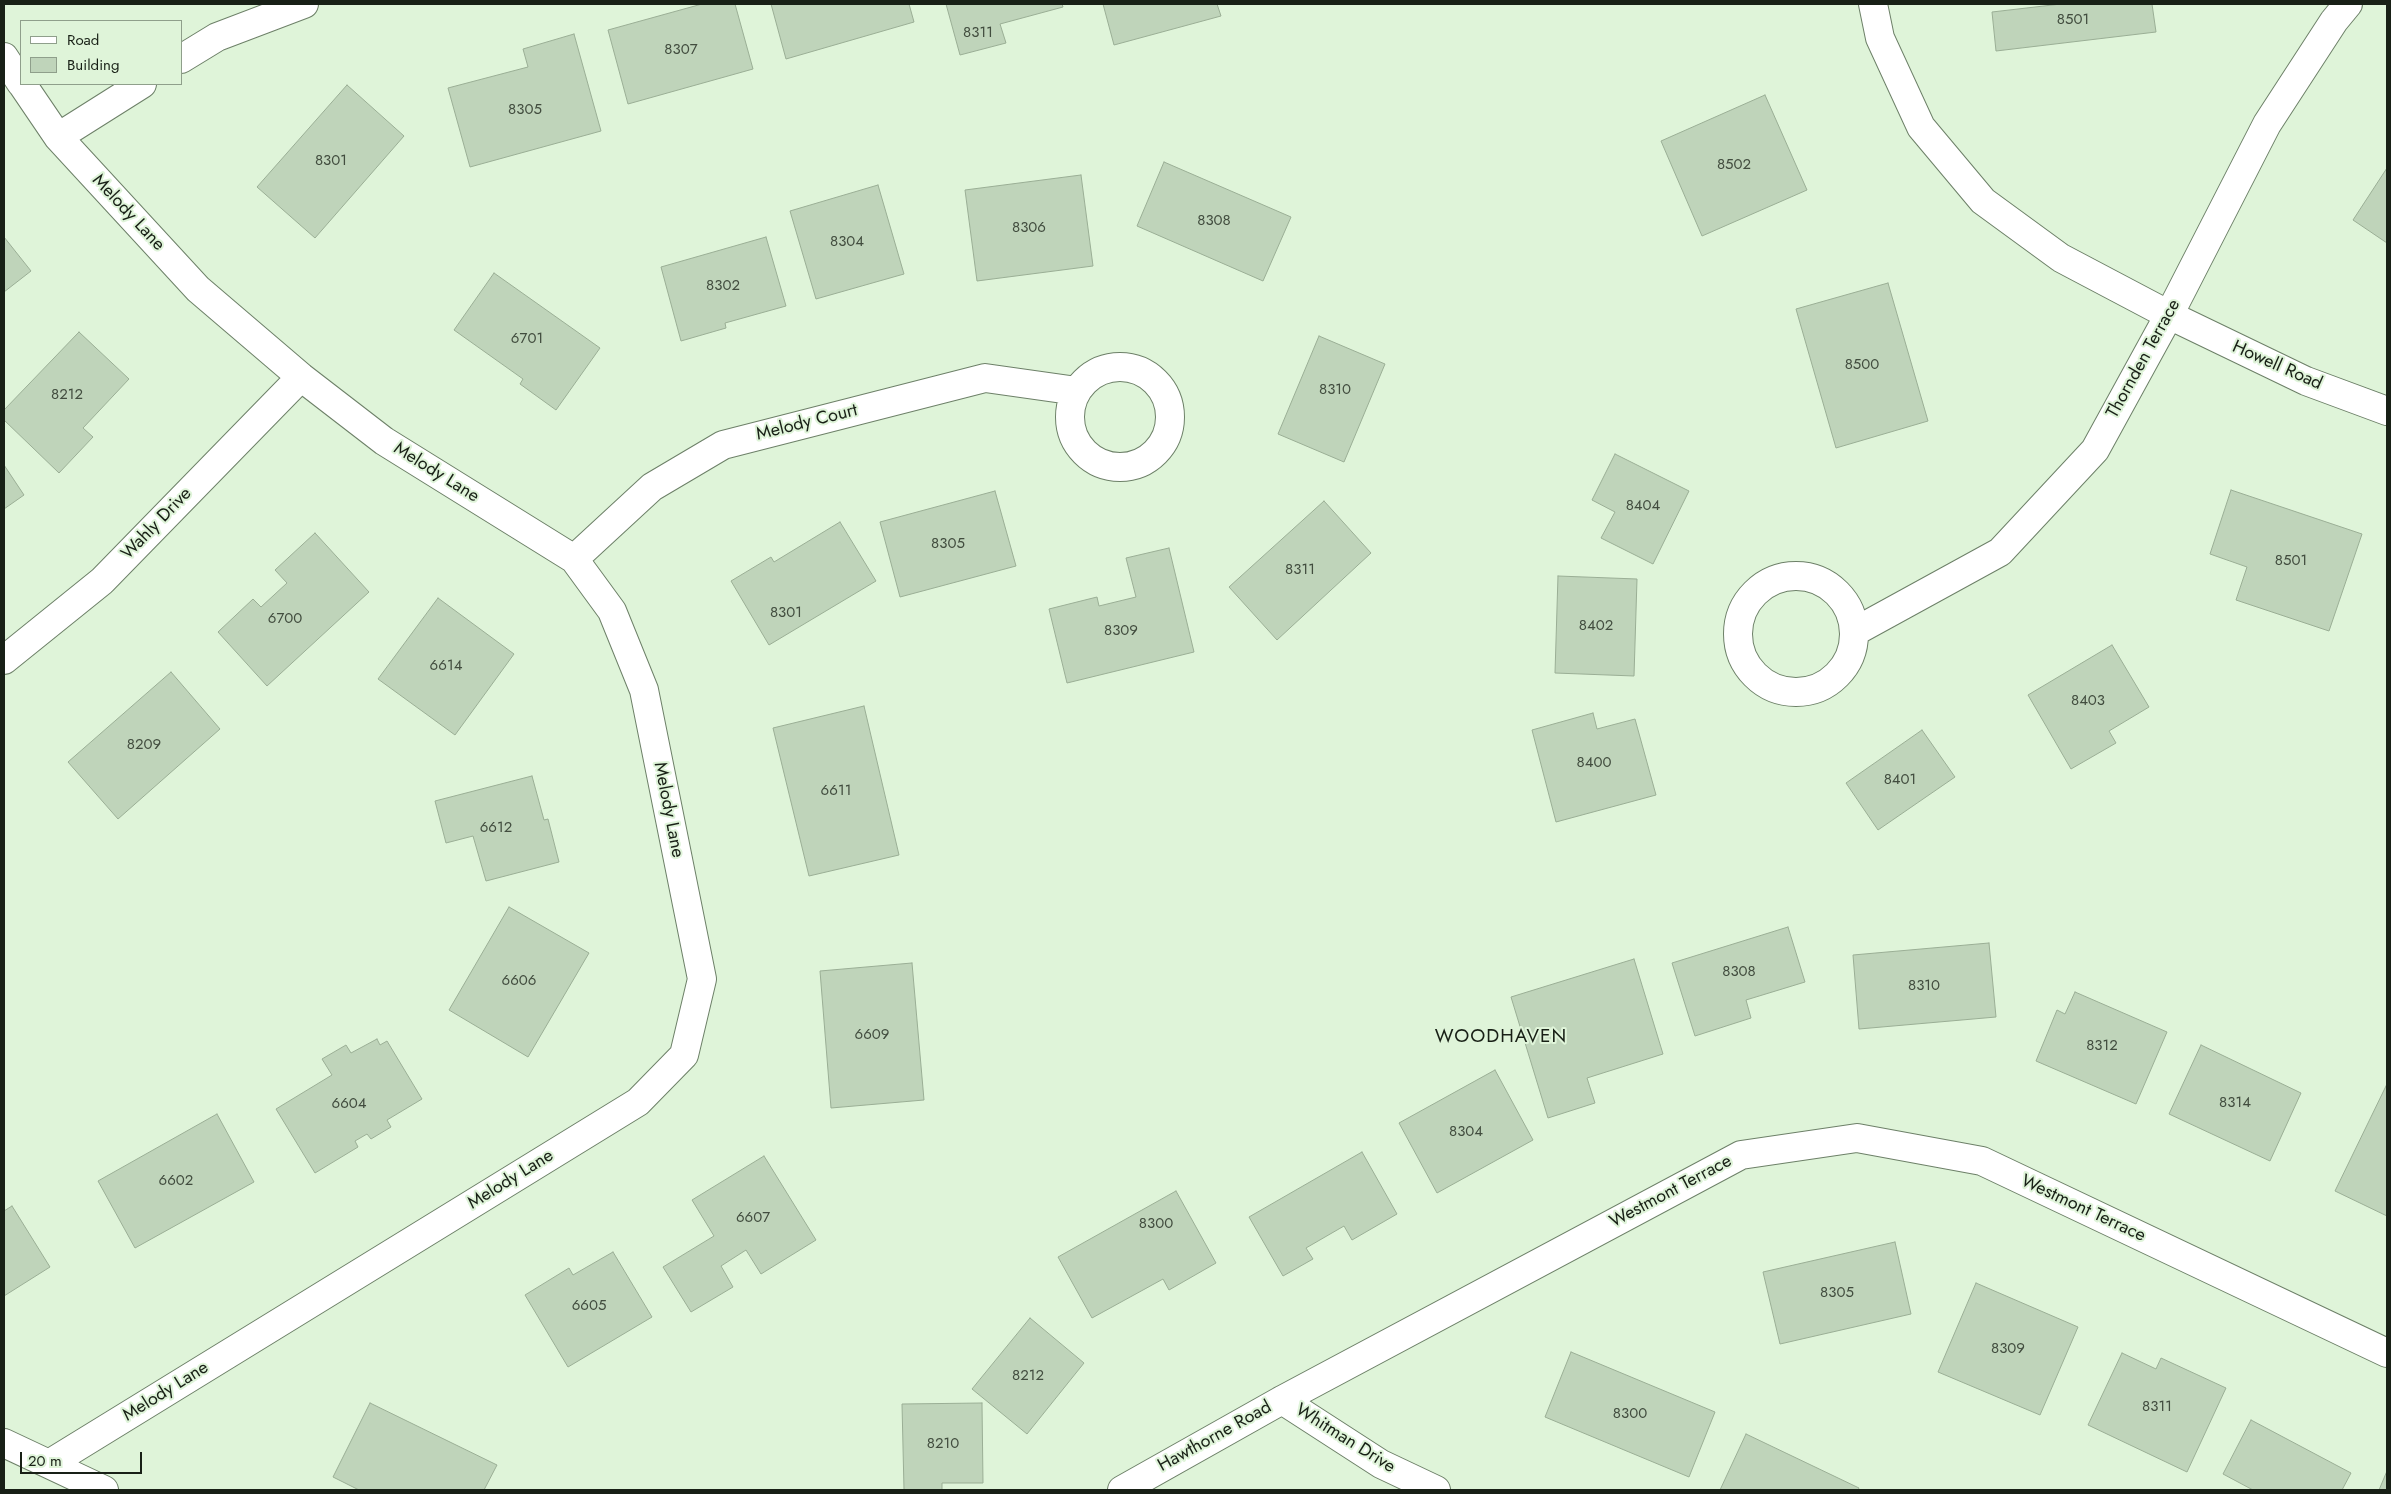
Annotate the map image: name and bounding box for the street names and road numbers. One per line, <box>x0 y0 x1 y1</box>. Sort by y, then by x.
street label: Melody Lane <box>87 170 169 256</box>
street label: Thornden Terrace <box>2102 296 2186 422</box>
street label: Howell Road <box>2229 337 2325 395</box>
street label: Melody Court <box>754 400 860 446</box>
street label: Melody Lane <box>389 438 483 508</box>
street label: Wahly Drive <box>117 484 197 564</box>
street label: Melody Lane <box>648 760 688 860</box>
street label: Melody Lane <box>464 1145 558 1215</box>
street label: Westmont Terrace <box>1606 1151 1736 1233</box>
street label: Westmont Terrace <box>2017 1171 2149 1247</box>
street label: Melody Lane <box>119 1357 213 1427</box>
street label: Hawthorne Road <box>1154 1397 1276 1477</box>
street label: Whitman Drive <box>1291 1400 1399 1478</box>

